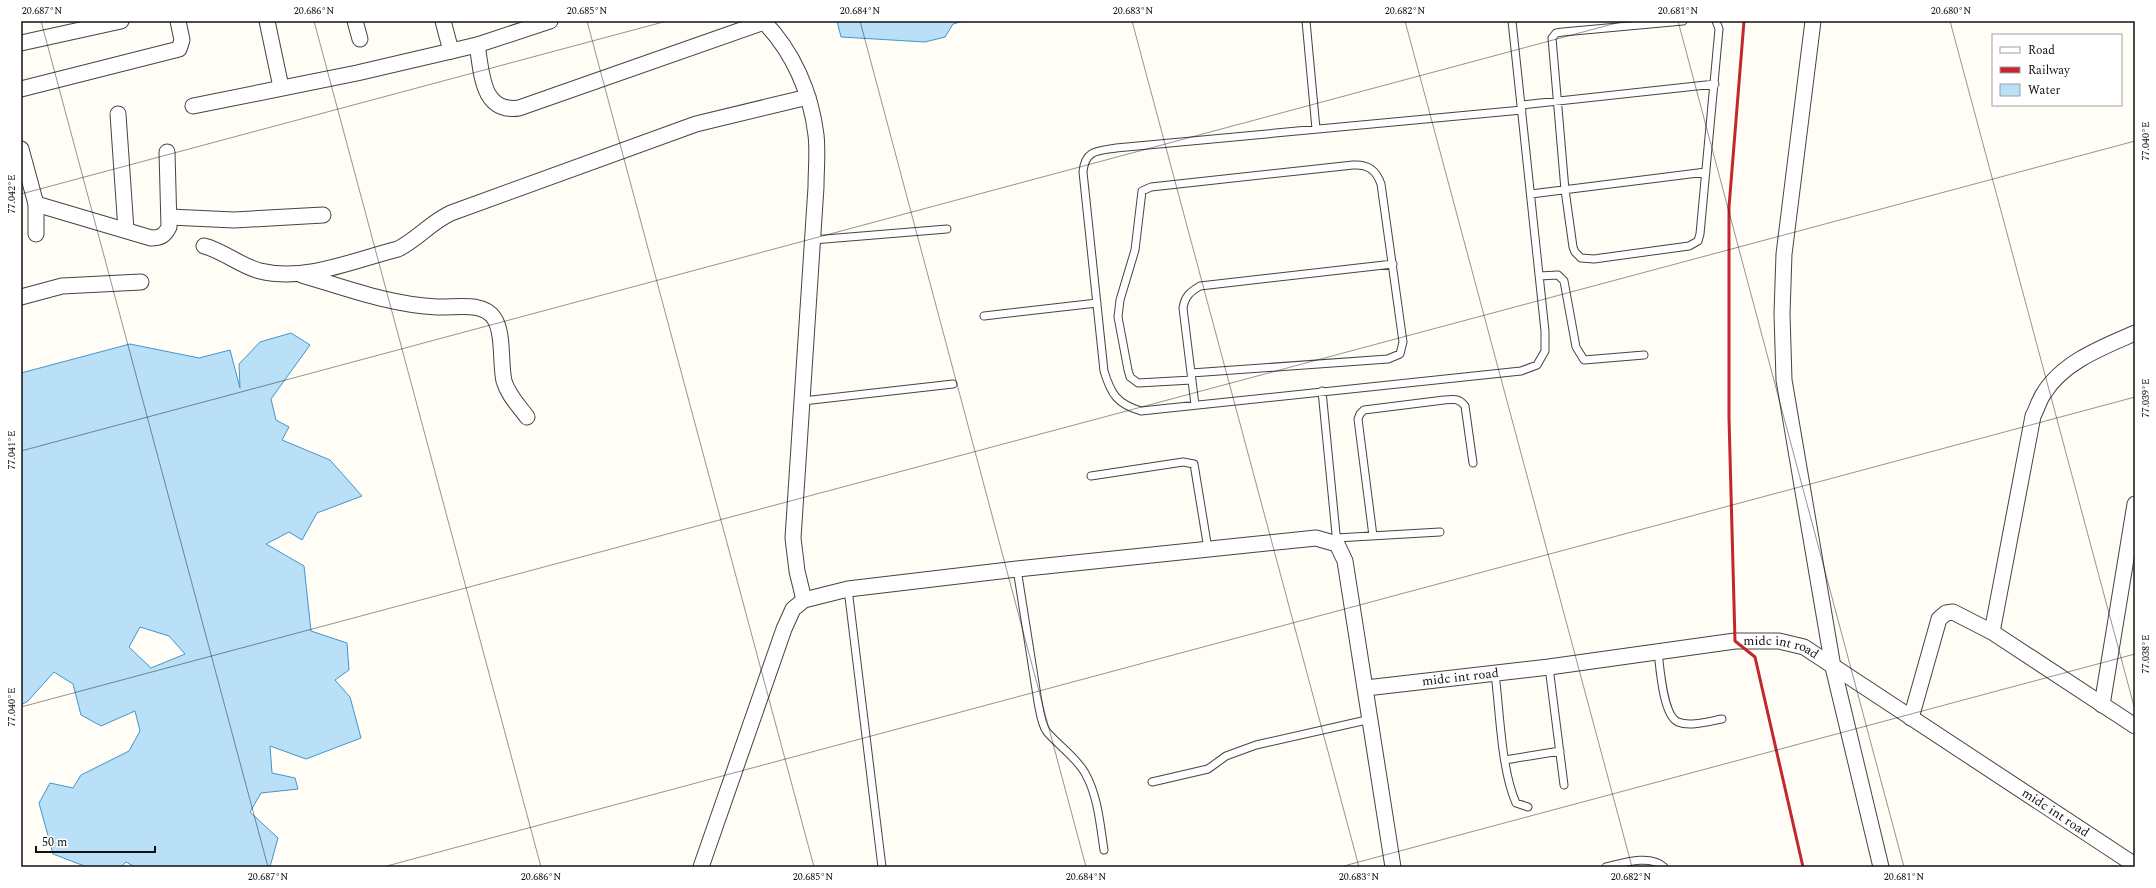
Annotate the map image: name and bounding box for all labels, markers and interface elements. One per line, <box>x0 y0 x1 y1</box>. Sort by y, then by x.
text: 20.687°N <box>22 3 62 19</box>
text: 20.686°N <box>294 3 334 19</box>
text: 20.685°N <box>567 3 607 19</box>
text: 20.684°N <box>840 3 880 19</box>
text: 20.683°N <box>1113 3 1153 19</box>
text: 20.682°N <box>1385 3 1425 19</box>
text: 20.681°N <box>1658 3 1698 19</box>
text: 20.680°N <box>1931 3 1971 19</box>
legend <box>1992 34 2122 106</box>
text: Road <box>2028 41 2055 60</box>
text: Railway <box>2028 61 2071 80</box>
text: Water <box>2028 81 2060 100</box>
text: 77.040°E <box>2138 121 2154 161</box>
text: 77.042°E <box>4 174 20 214</box>
text: 77.039°E <box>2138 378 2154 418</box>
text: 77.041°E <box>4 430 20 470</box>
street label: midc int road <box>1743 631 1823 664</box>
text: 77.038°E <box>2138 634 2154 674</box>
street label: midc int road <box>1421 663 1500 692</box>
text: 77.040°E <box>4 687 20 727</box>
street label: midc int road <box>2018 783 2093 842</box>
scale bar <box>36 828 155 854</box>
text: 50 m <box>42 833 67 852</box>
text: 20.687°N <box>248 869 288 885</box>
text: 20.686°N <box>521 869 561 885</box>
text: 20.685°N <box>793 869 833 885</box>
text: 20.684°N <box>1066 869 1106 885</box>
text: 20.683°N <box>1339 869 1379 885</box>
text: 20.682°N <box>1611 869 1651 885</box>
text: 20.681°N <box>1884 869 1924 885</box>

